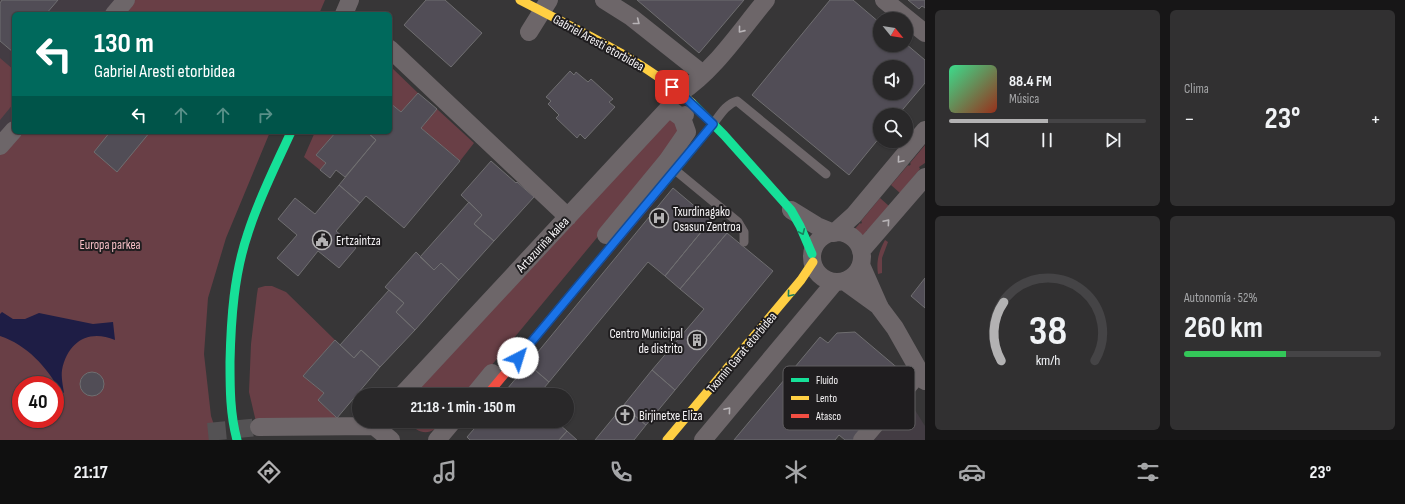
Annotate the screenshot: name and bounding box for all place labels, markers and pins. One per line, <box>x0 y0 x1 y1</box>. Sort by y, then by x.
pin <box>655 70 689 104</box>
place label: Txurdinagako Osasun Zentroa <box>673 204 741 235</box>
hospital icon: Txurdinagako Osasun Zentroa <box>648 207 670 229</box>
public building icon: Ertzaintza <box>311 229 333 251</box>
place label: Ertzaintza <box>336 233 381 249</box>
place label: Centro Municipal de distrito <box>609 326 683 357</box>
building icon: Centro Municipal de distrito <box>686 329 708 351</box>
church icon: Birjinetxe Eliza <box>614 404 636 426</box>
place label: Birjinetxe Eliza <box>639 408 702 424</box>

